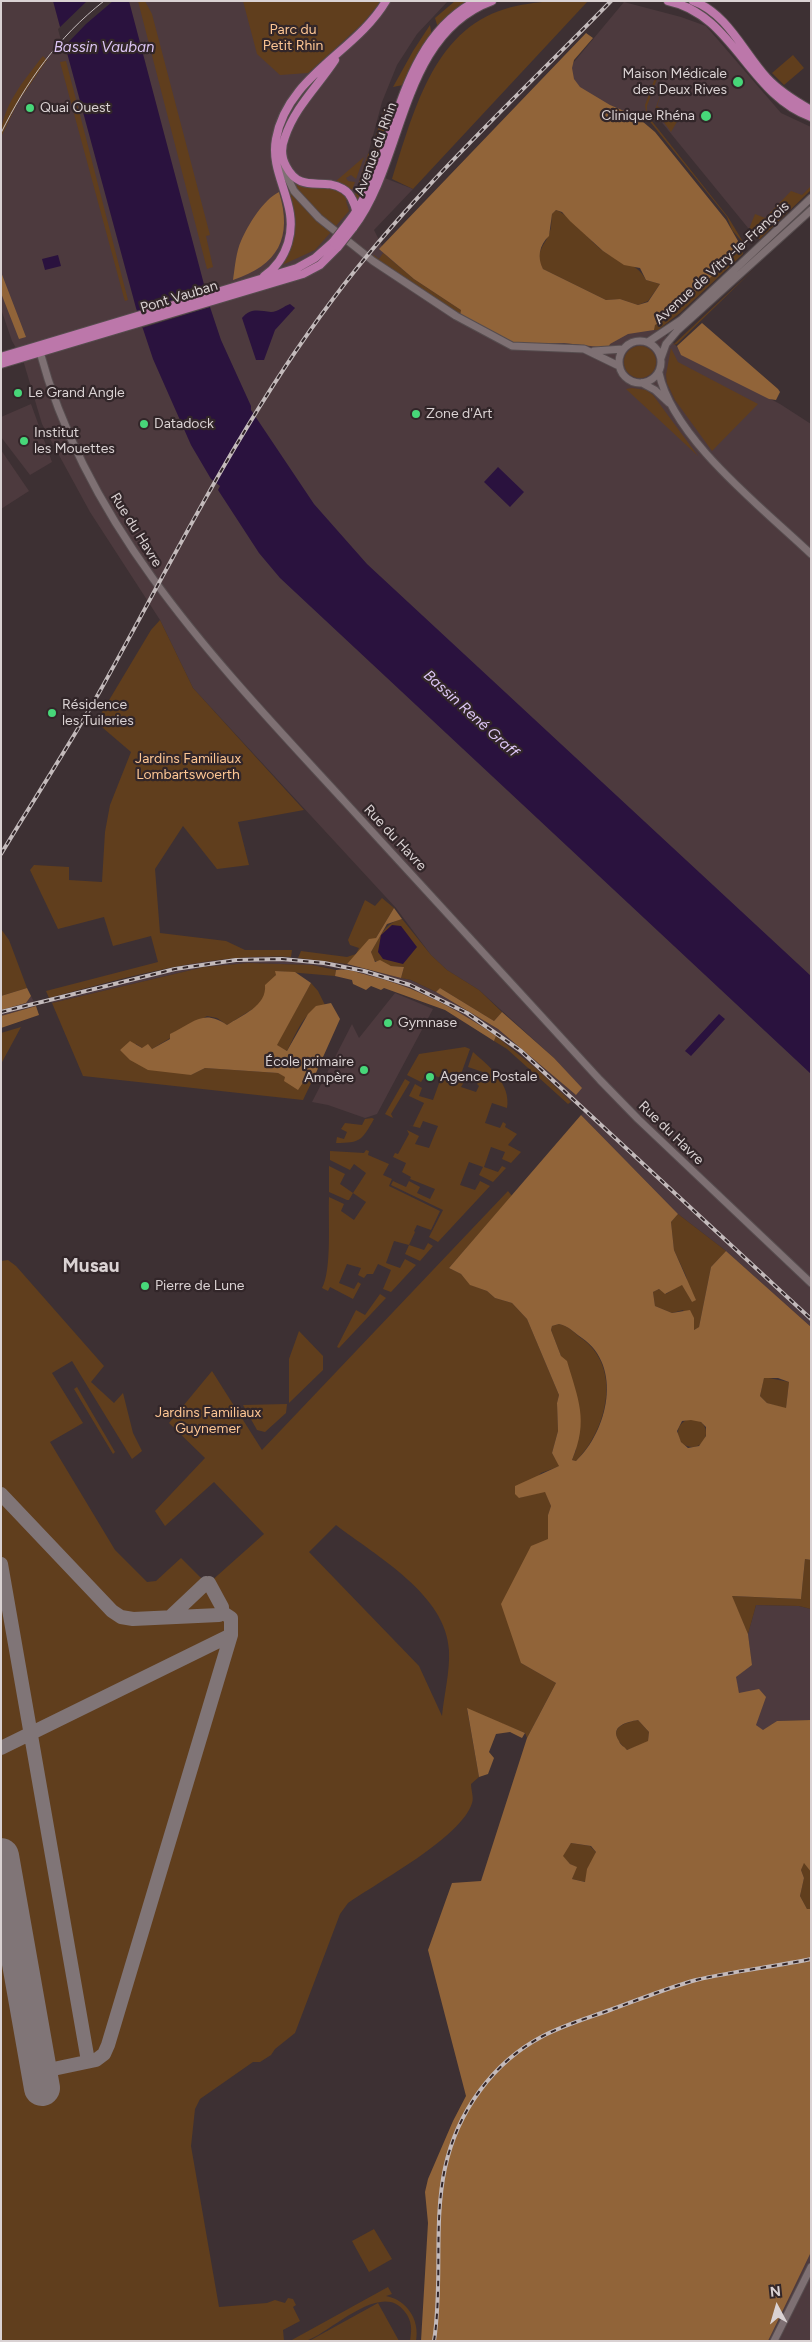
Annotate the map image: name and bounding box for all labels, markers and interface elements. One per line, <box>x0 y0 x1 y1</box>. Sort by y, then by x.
park label: Parc du Petit Rhin <box>263 22 323 54</box>
water label: Bassin Vauban <box>54 39 154 57</box>
place label: Maison Médicale des Deux Rives <box>622 66 727 98</box>
marker: Maison Médicale des Deux Rives <box>731 75 745 89</box>
place label: Quai Ouest <box>40 100 111 116</box>
street label: Avenue du Rhin <box>351 100 401 198</box>
marker: Quai Ouest <box>24 102 36 114</box>
place label: Clinique Rhéna <box>601 108 695 124</box>
marker: Clinique Rhéna <box>699 109 713 123</box>
street label: Avenue de Vitry-le-François <box>651 198 793 328</box>
street label: Pont Vauban <box>138 277 220 317</box>
place label: Le Grand Angle <box>28 385 125 401</box>
marker: Le Grand Angle <box>12 387 24 399</box>
place label: Zone d'Art <box>426 406 493 422</box>
marker: Zone d'Art <box>410 408 422 420</box>
place label: Datadock <box>154 416 214 432</box>
marker: Datadock <box>138 418 150 430</box>
place label: Institut les Mouettes <box>34 425 115 458</box>
marker: Institut les Mouettes <box>18 435 30 447</box>
street label: Rue du Havre <box>107 490 165 570</box>
water label: Bassin René Graff <box>420 667 522 761</box>
place label: Résidence les Tuileries <box>62 697 134 730</box>
marker: Résidence les Tuileries <box>46 707 58 719</box>
park label: Jardins Familiaux Lombartswoerth <box>135 751 241 784</box>
street label: Rue du Havre <box>360 801 430 875</box>
place label: Gymnase <box>398 1015 457 1031</box>
marker: Gymnase <box>382 1017 394 1029</box>
place label: École primaire Ampère <box>265 1054 354 1086</box>
marker: École primaire Ampère <box>358 1064 370 1076</box>
place label: Agence Postale <box>440 1069 537 1085</box>
marker: Agence Postale <box>424 1071 436 1083</box>
street label: Rue du Havre <box>635 1098 707 1168</box>
district label: Musau <box>63 1255 119 1277</box>
place label: Pierre de Lune <box>155 1278 244 1294</box>
marker: Pierre de Lune <box>139 1280 151 1292</box>
park label: Jardins Familiaux Guynemer <box>155 1405 261 1438</box>
north arrow <box>752 2282 802 2332</box>
text: N <box>769 2283 782 2301</box>

